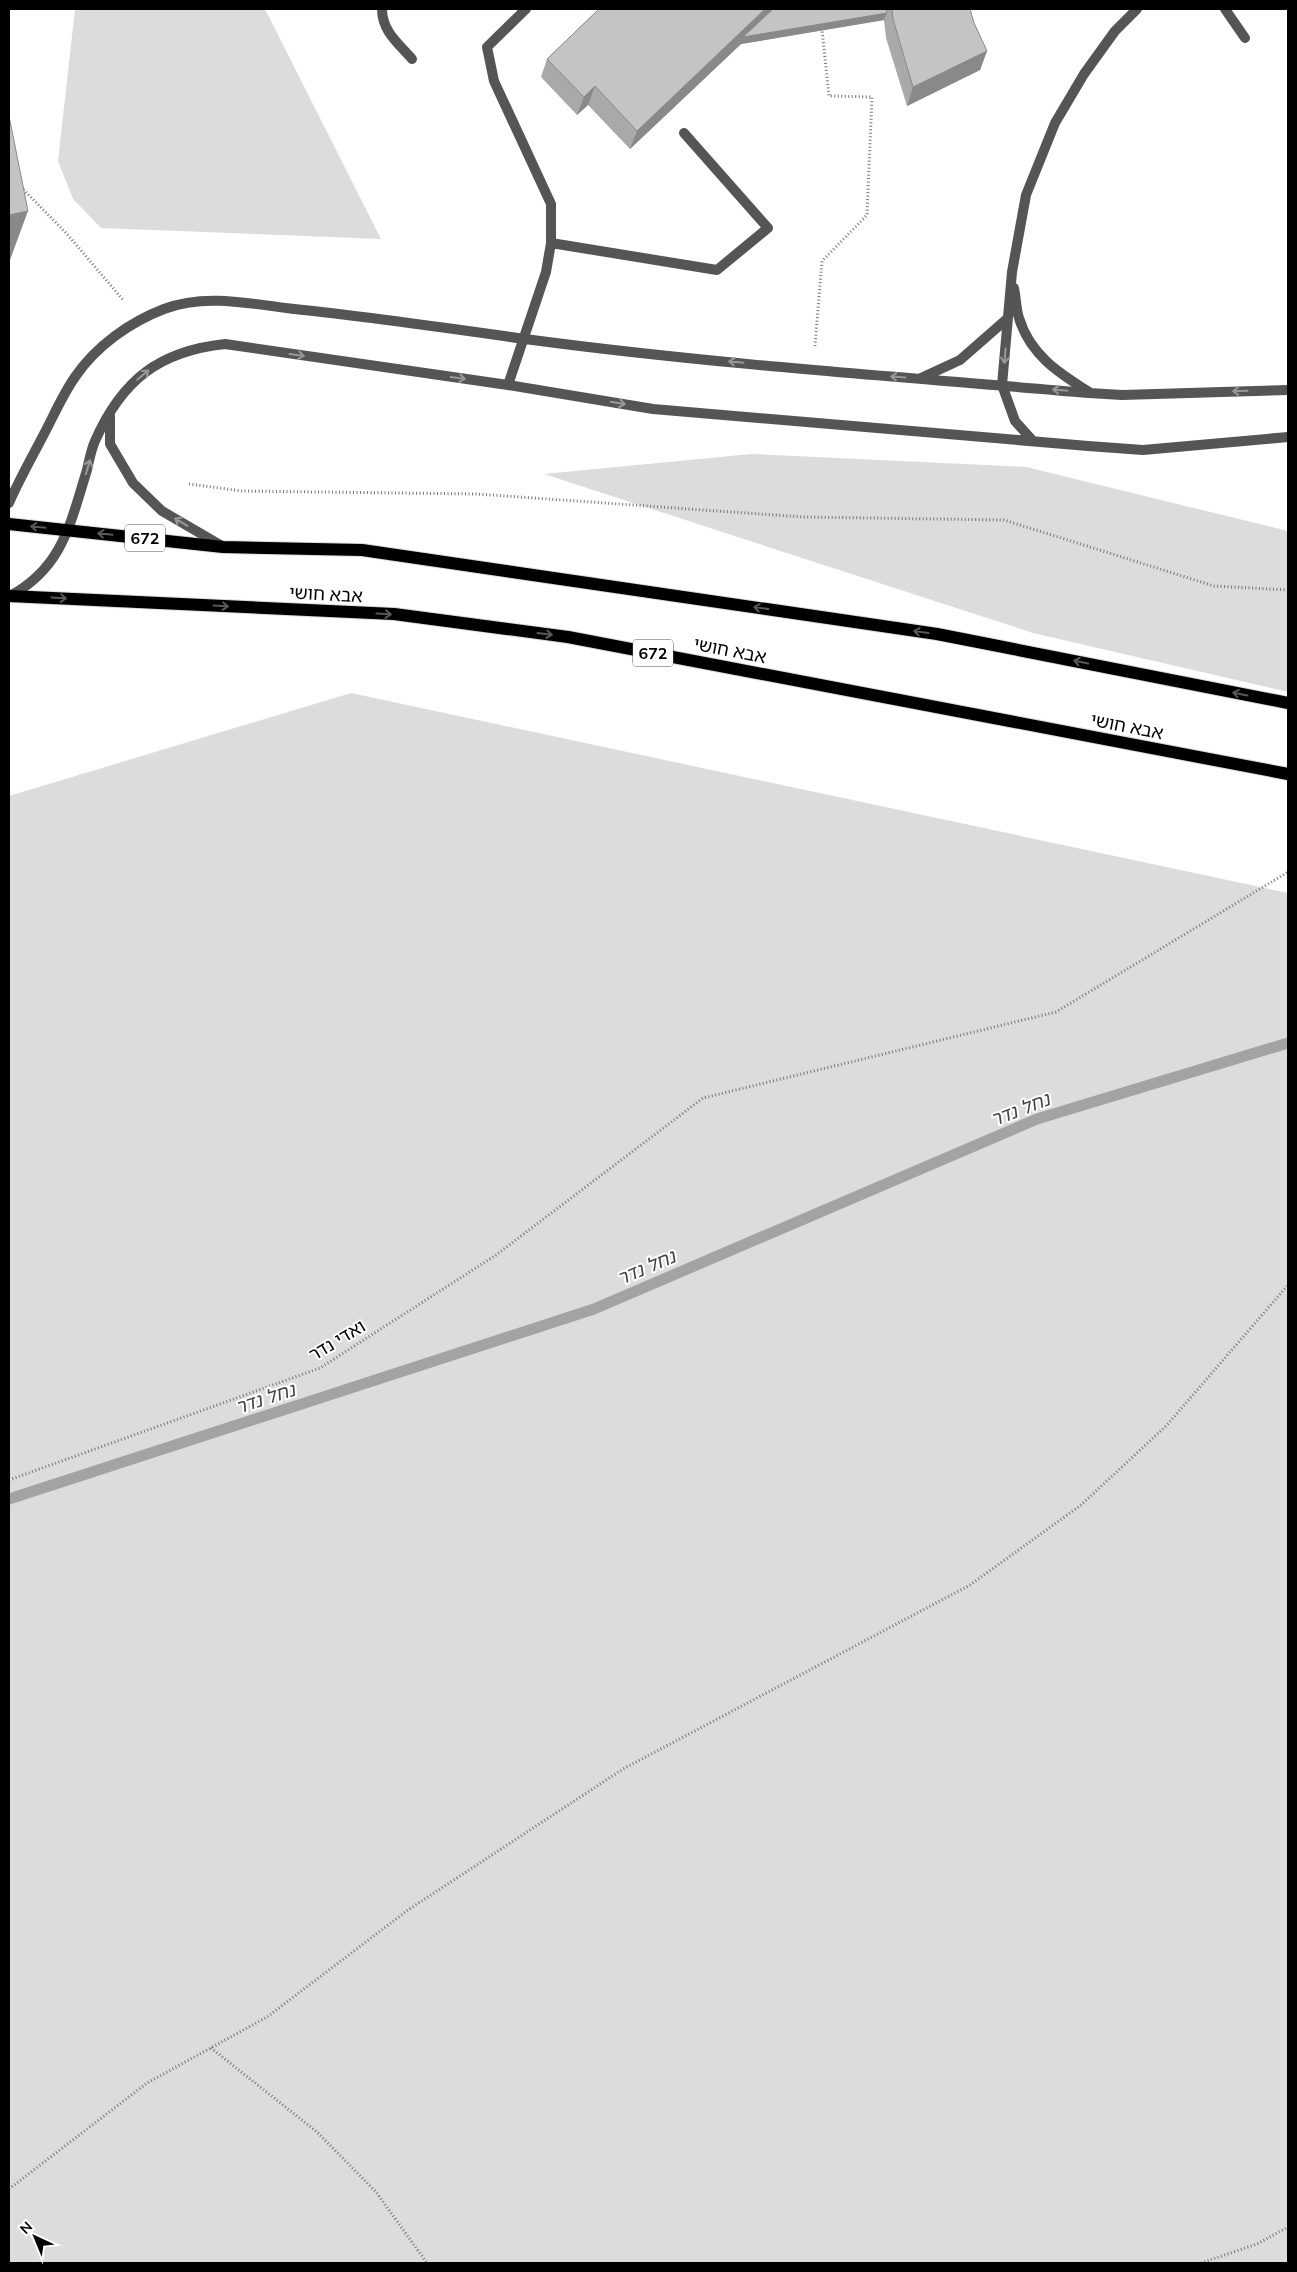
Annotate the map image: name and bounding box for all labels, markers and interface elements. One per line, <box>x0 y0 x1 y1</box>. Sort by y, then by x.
one-way arrow <box>1000 348 1009 364</box>
one-way arrow <box>288 350 304 360</box>
one-way arrow <box>728 357 744 367</box>
one-way arrow <box>136 369 149 380</box>
one-way arrow <box>890 372 906 382</box>
one-way arrow <box>449 373 465 383</box>
one-way arrow <box>1052 386 1068 395</box>
one-way arrow <box>1232 387 1248 396</box>
one-way arrow <box>610 398 626 408</box>
one-way arrow <box>83 459 93 475</box>
one-way arrow <box>174 516 188 526</box>
one-way arrow <box>31 522 47 532</box>
road number: 672 <box>125 524 165 552</box>
one-way arrow <box>97 529 113 539</box>
street label: אבא חושי <box>289 581 363 607</box>
one-way arrow <box>51 594 67 603</box>
one-way arrow <box>213 602 229 611</box>
one-way arrow <box>753 603 769 613</box>
one-way arrow <box>375 609 391 618</box>
one-way arrow <box>914 626 930 636</box>
one-way arrow <box>537 629 553 639</box>
street label: אבא חושי <box>692 632 768 668</box>
road number: 672 <box>633 640 673 666</box>
one-way arrow <box>1073 657 1089 667</box>
one-way arrow <box>1233 689 1249 698</box>
street label: אבא חושי <box>1089 708 1165 744</box>
water label: נחל נדר <box>987 1086 1055 1131</box>
water label: נחל נדר <box>613 1243 681 1290</box>
street label: ואדי נדר <box>305 1314 369 1366</box>
water label: נחל נדר <box>232 1377 300 1419</box>
north arrow <box>10 2212 60 2262</box>
text: N <box>16 2218 36 2238</box>

